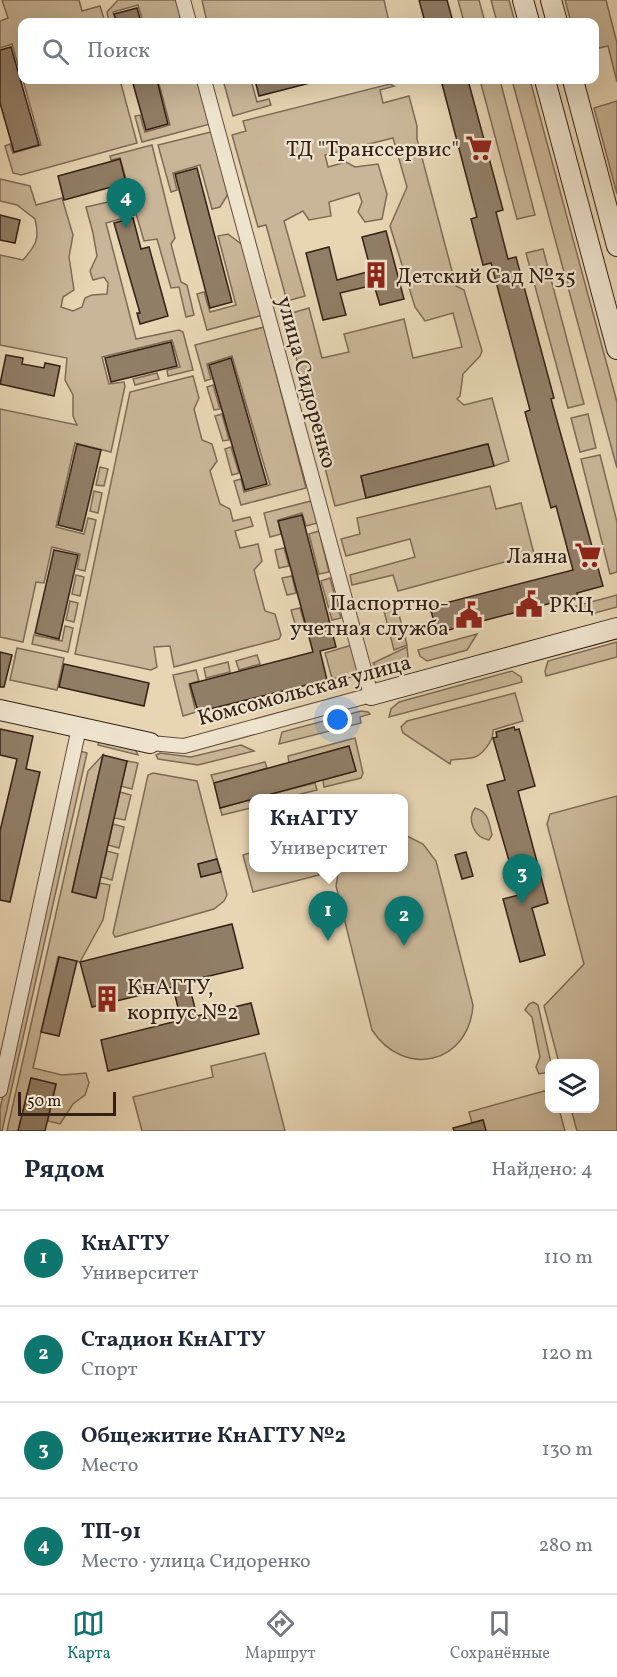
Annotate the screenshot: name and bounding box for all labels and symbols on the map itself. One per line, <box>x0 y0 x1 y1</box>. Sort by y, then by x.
supermarket icon: ТД "Транссервис" <box>464 133 494 163</box>
place label: ТД "Транссервис" <box>286 135 459 166</box>
pin: 4 <box>106 178 146 228</box>
building icon: Детский Сад №35 <box>361 260 391 290</box>
place label: Детский Сад №35 <box>396 262 576 293</box>
street label: улица Сидоренко <box>268 293 343 472</box>
supermarket icon: Лаяна <box>573 540 603 570</box>
place label: Лаяна <box>506 542 568 573</box>
place label: Паспортно- учетная служба <box>290 589 449 645</box>
public building icon: РКЦ <box>514 589 544 619</box>
place label: РКЦ <box>549 591 594 622</box>
public building icon: Паспортно- учетная служба <box>454 600 484 630</box>
street label: Комсомольская улица <box>194 648 415 735</box>
your location <box>323 705 352 734</box>
pin: 3 <box>502 854 542 904</box>
pin: 1 <box>308 892 348 941</box>
pin: 2 <box>384 896 424 946</box>
place label: КнАГТУ, корпус №2 <box>127 973 239 1029</box>
building icon: КнАГТУ, корпус №2 <box>92 984 122 1014</box>
scale bar <box>18 1089 116 1116</box>

